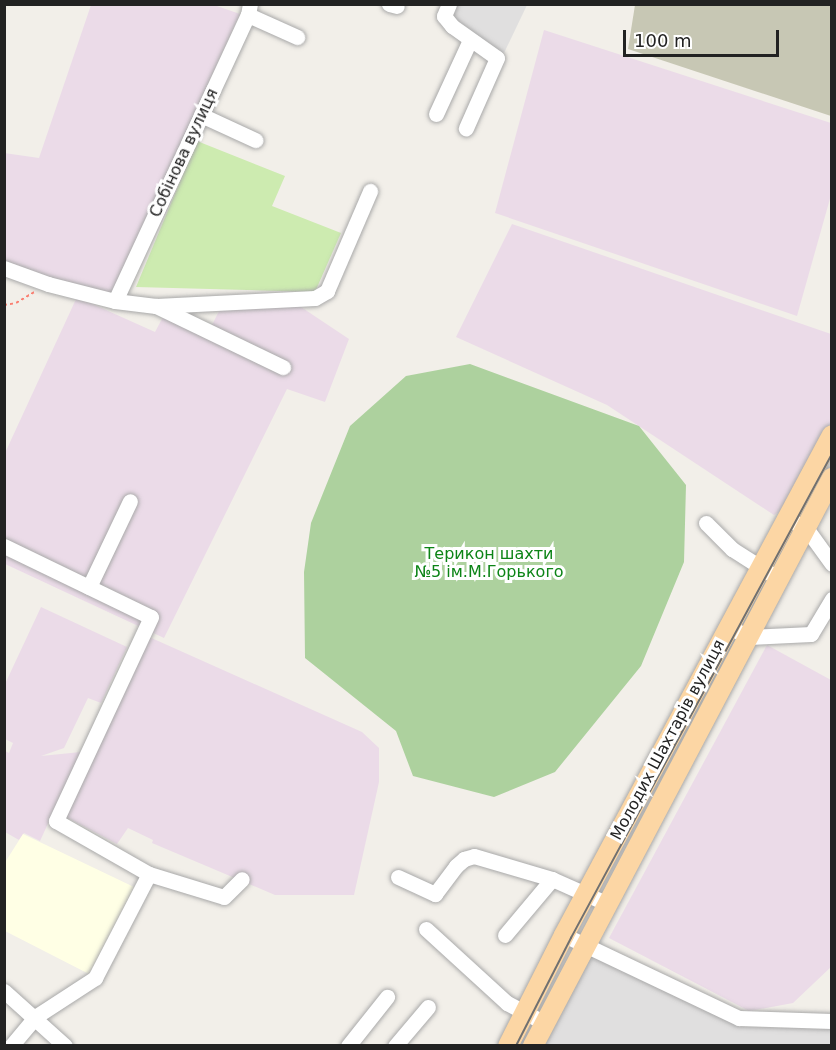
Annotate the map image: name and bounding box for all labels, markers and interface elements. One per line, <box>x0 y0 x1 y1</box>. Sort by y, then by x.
scale bar <box>626 18 782 56</box>
text: 100 m <box>634 30 692 51</box>
street label: Собінова вулиця <box>146 86 222 220</box>
park label: Терикон шахти №5 ім.М.Горького <box>414 544 564 582</box>
street label: Молодих Шахтарів вулиця <box>607 636 729 844</box>

